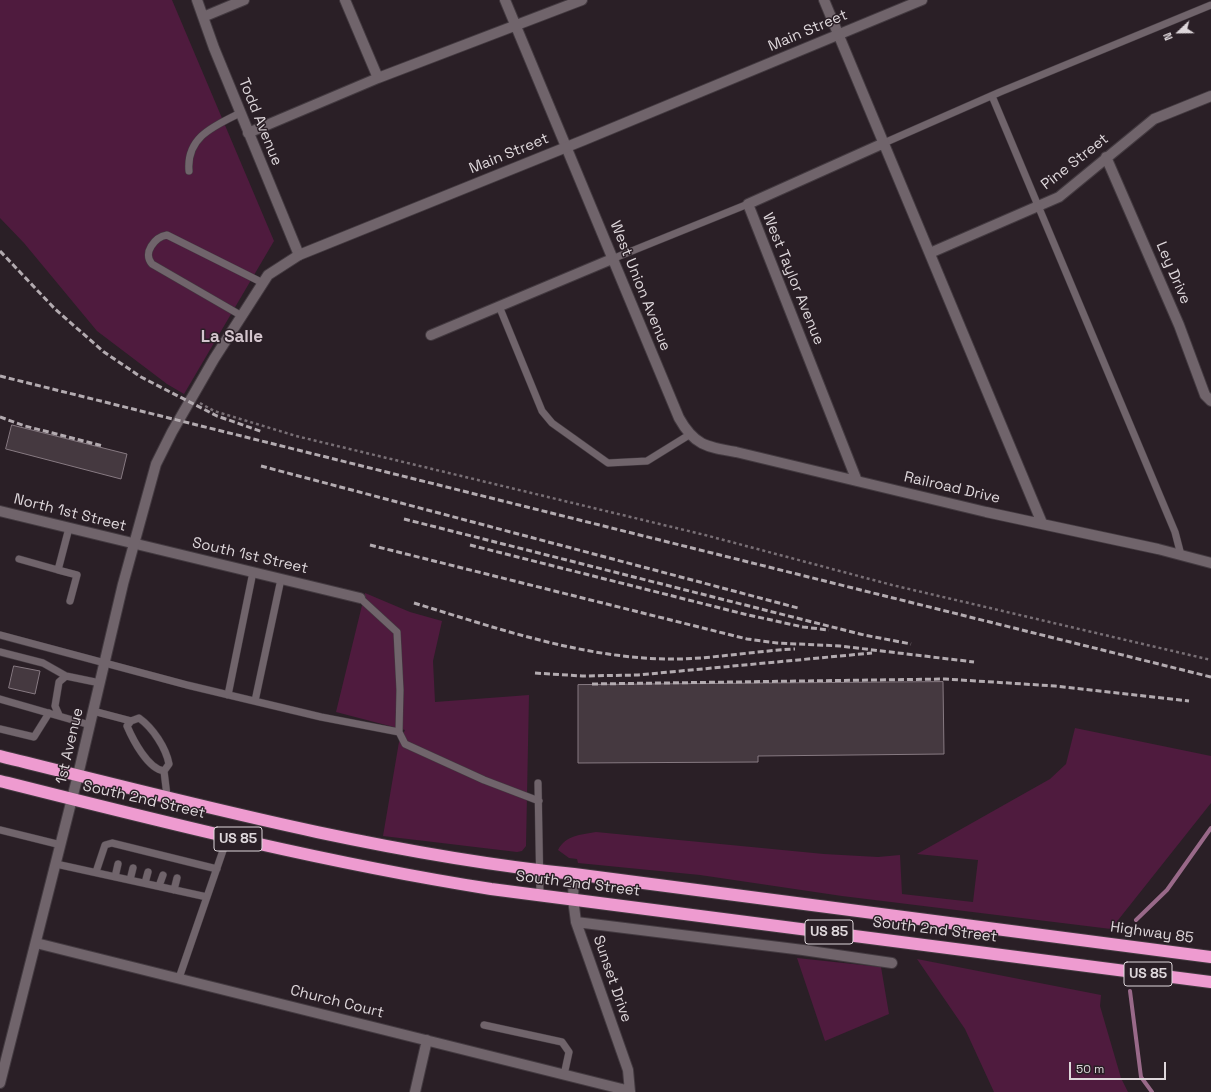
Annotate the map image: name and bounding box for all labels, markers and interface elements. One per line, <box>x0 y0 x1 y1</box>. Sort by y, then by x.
street label: Main Street <box>766 6 850 56</box>
north arrow <box>1159 12 1199 52</box>
text: N <box>1160 30 1176 43</box>
street label: Todd Avenue <box>234 76 286 168</box>
street label: Main Street <box>467 130 551 178</box>
street label: Pine Street <box>1038 130 1112 194</box>
street label: West Taylor Avenue <box>758 210 828 348</box>
street label: West Union Avenue <box>606 218 674 354</box>
street label: Ley Drive <box>1152 239 1194 307</box>
district label: La Salle <box>201 327 263 347</box>
street label: Railroad Drive <box>902 468 1002 508</box>
street label: North 1st Street <box>12 490 128 536</box>
street label: South 1st Street <box>190 534 310 578</box>
street label: 1st Avenue <box>52 706 88 786</box>
street label: South 2nd Street <box>81 777 207 823</box>
road number: US 85 <box>214 827 262 851</box>
street label: South 2nd Street <box>515 867 641 901</box>
street label: South 2nd Street <box>872 913 998 947</box>
street label: Highway 85 <box>1109 918 1195 948</box>
road number: US 85 <box>805 920 853 944</box>
street label: Sunset Drive <box>589 933 635 1025</box>
road number: US 85 <box>1124 962 1172 986</box>
street label: Church Court <box>288 982 386 1022</box>
scale bar <box>1071 1054 1168 1080</box>
text: 50 m <box>1076 1061 1104 1077</box>

